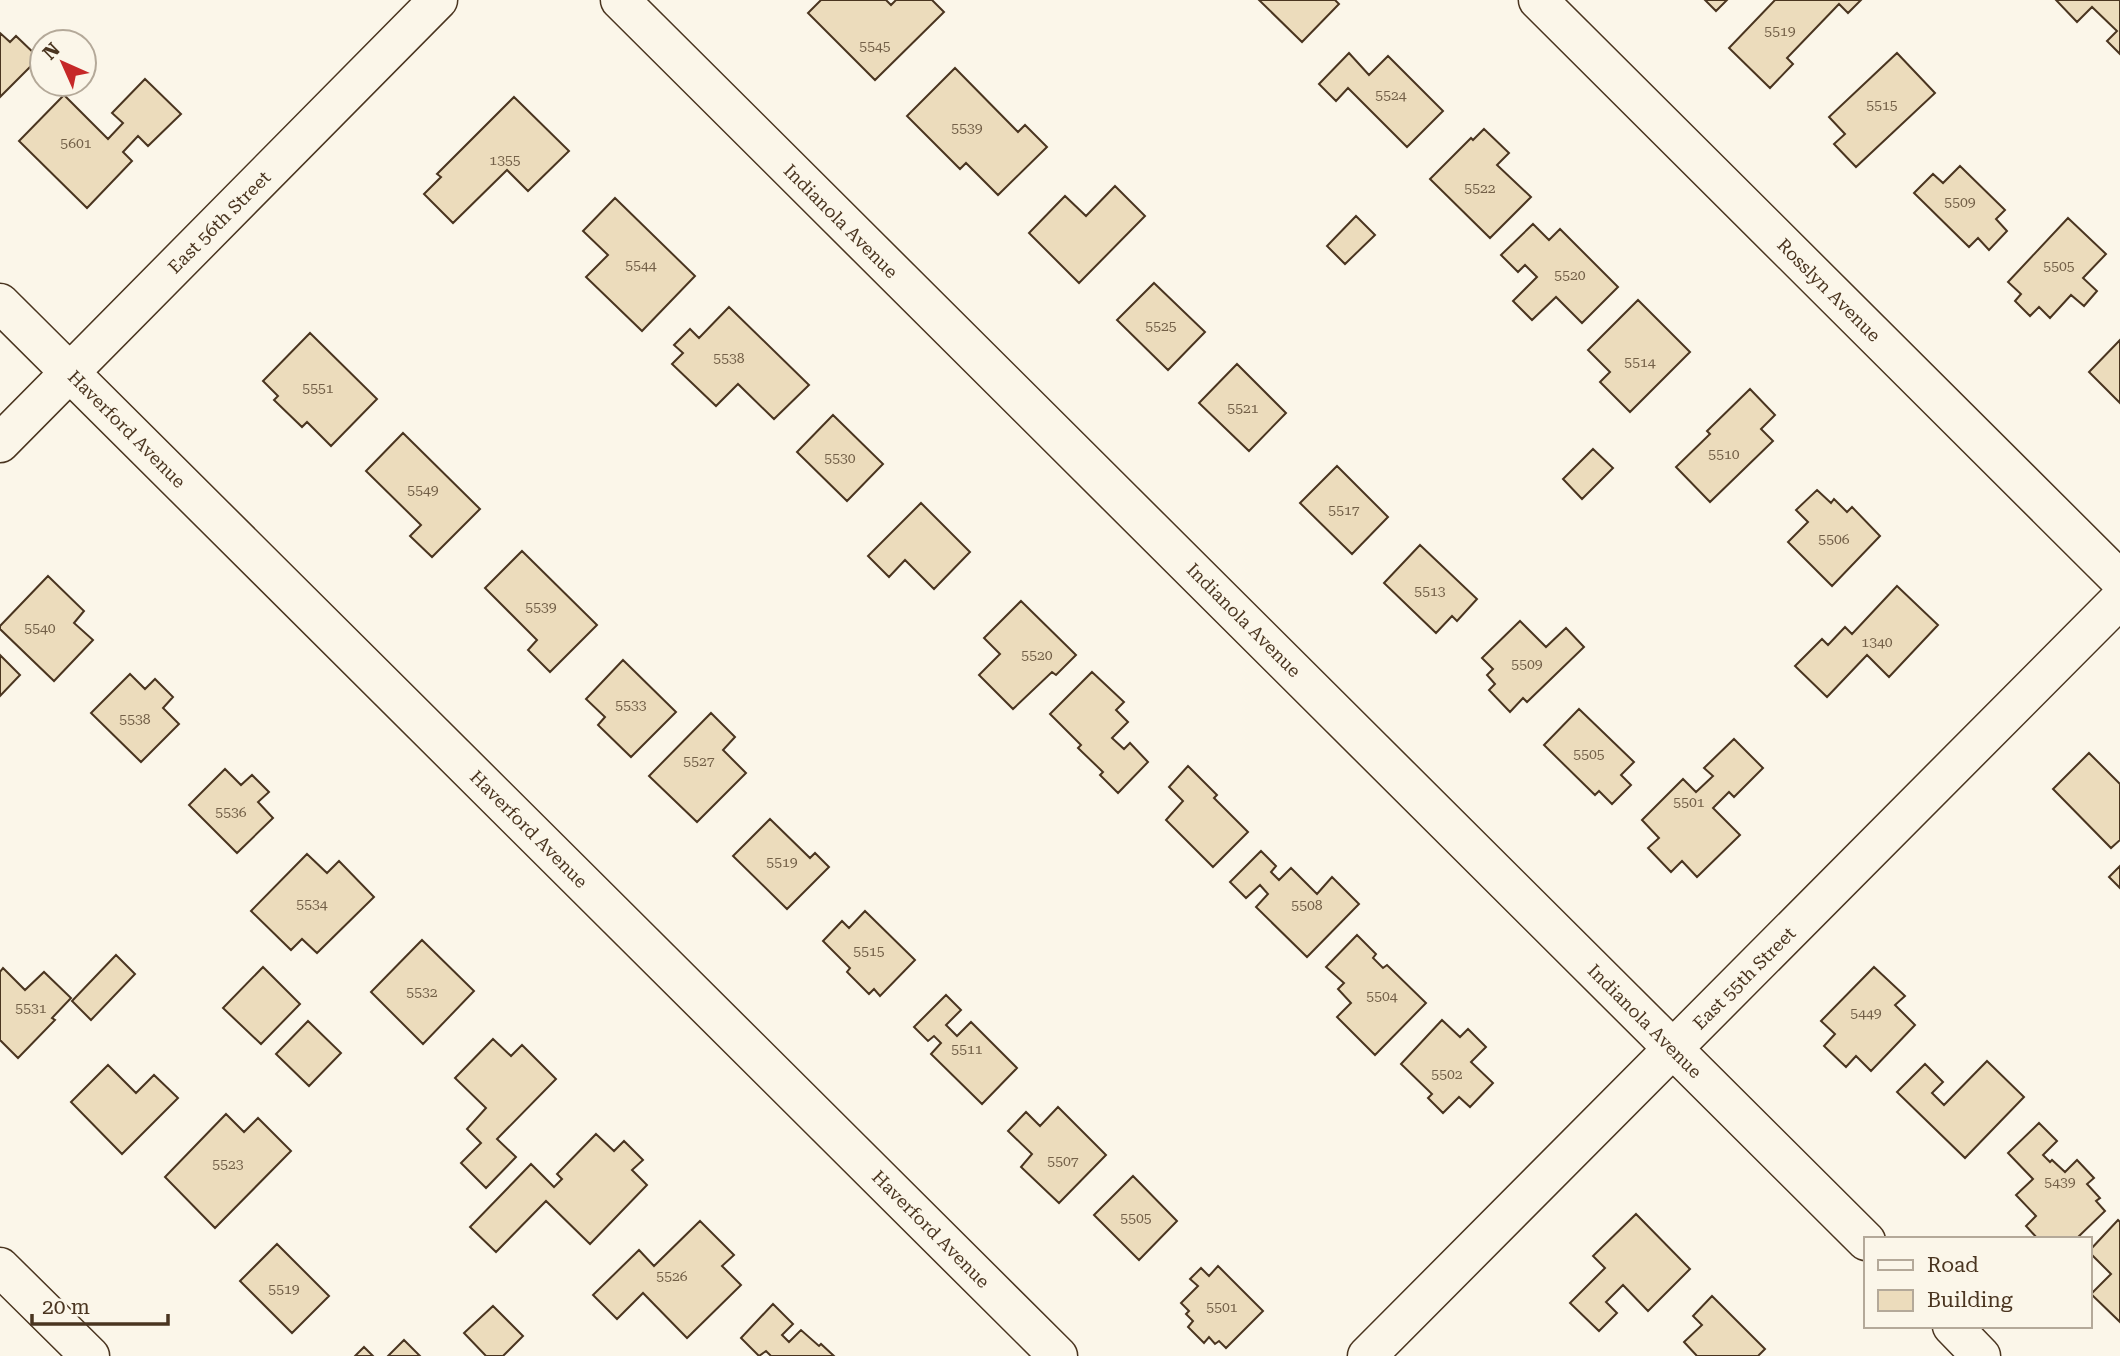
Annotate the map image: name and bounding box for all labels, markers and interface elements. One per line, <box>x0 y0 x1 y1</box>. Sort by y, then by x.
house number: 5519 <box>1764 23 1796 39</box>
north arrow <box>28 28 98 98</box>
text: N <box>38 38 65 65</box>
house number: 5545 <box>859 38 891 54</box>
house number: 5524 <box>1375 87 1407 103</box>
house number: 5515 <box>1866 97 1898 113</box>
house number: 5539 <box>951 120 983 136</box>
house number: 5601 <box>60 135 92 151</box>
house number: 1355 <box>489 152 521 168</box>
street label: Indianola Avenue <box>780 160 902 282</box>
street label: East 56th Street <box>164 166 275 277</box>
house number: 5522 <box>1464 180 1496 196</box>
house number: 5509 <box>1944 194 1976 210</box>
street label: Rosslyn Avenue <box>1773 234 1885 346</box>
house number: 5544 <box>625 257 657 273</box>
house number: 5505 <box>2043 258 2075 274</box>
house number: 5520 <box>1554 267 1586 283</box>
house number: 5525 <box>1145 318 1177 334</box>
house number: 5538 <box>713 350 745 366</box>
house number: 5514 <box>1624 354 1656 370</box>
street label: Haverford Avenue <box>64 366 190 492</box>
house number: 5551 <box>302 380 334 396</box>
house number: 5521 <box>1227 400 1259 416</box>
house number: 5510 <box>1708 446 1740 462</box>
house number: 5530 <box>824 450 856 466</box>
house number: 5549 <box>407 482 439 498</box>
house number: 5517 <box>1328 502 1360 518</box>
house number: 5506 <box>1818 531 1850 547</box>
street label: Indianola Avenue <box>1183 559 1305 681</box>
house number: 5513 <box>1414 583 1446 599</box>
house number: 5539 <box>525 599 557 615</box>
house number: 5540 <box>24 620 56 636</box>
house number: 1340 <box>1861 634 1893 650</box>
house number: 5520 <box>1021 647 1053 663</box>
house number: 5509 <box>1511 656 1543 672</box>
house number: 5533 <box>615 697 647 713</box>
house number: 5538 <box>119 711 151 727</box>
house number: 5505 <box>1573 746 1605 762</box>
house number: 5527 <box>683 753 715 769</box>
street label: Haverford Avenue <box>466 766 592 892</box>
house number: 5501 <box>1673 794 1705 810</box>
house number: 5536 <box>215 804 247 820</box>
house number: 5519 <box>766 854 798 870</box>
house number: 5534 <box>296 896 328 912</box>
house number: 5508 <box>1291 897 1323 913</box>
street label: East 55th Street <box>1689 922 1800 1033</box>
house number: 5515 <box>853 943 885 959</box>
street label: Indianola Avenue <box>1584 960 1706 1082</box>
house number: 5532 <box>406 984 438 1000</box>
house number: 5504 <box>1366 988 1398 1004</box>
house number: 5531 <box>15 1000 47 1016</box>
house number: 5449 <box>1850 1005 1882 1021</box>
house number: 5511 <box>951 1041 983 1057</box>
house number: 5502 <box>1431 1066 1463 1082</box>
house number: 5507 <box>1047 1153 1079 1169</box>
house number: 5523 <box>212 1156 244 1172</box>
street label: Haverford Avenue <box>868 1166 994 1292</box>
house number: 5439 <box>2044 1174 2076 1190</box>
house number: 5505 <box>1120 1210 1152 1226</box>
legend <box>1864 1237 2092 1328</box>
text: Road <box>1927 1253 1979 1277</box>
house number: 5526 <box>656 1268 688 1284</box>
house number: 5519 <box>268 1281 300 1297</box>
scale bar <box>32 1282 168 1326</box>
text: Building <box>1927 1288 2013 1312</box>
text: 20 m <box>42 1295 90 1319</box>
house number: 5501 <box>1206 1299 1238 1315</box>

